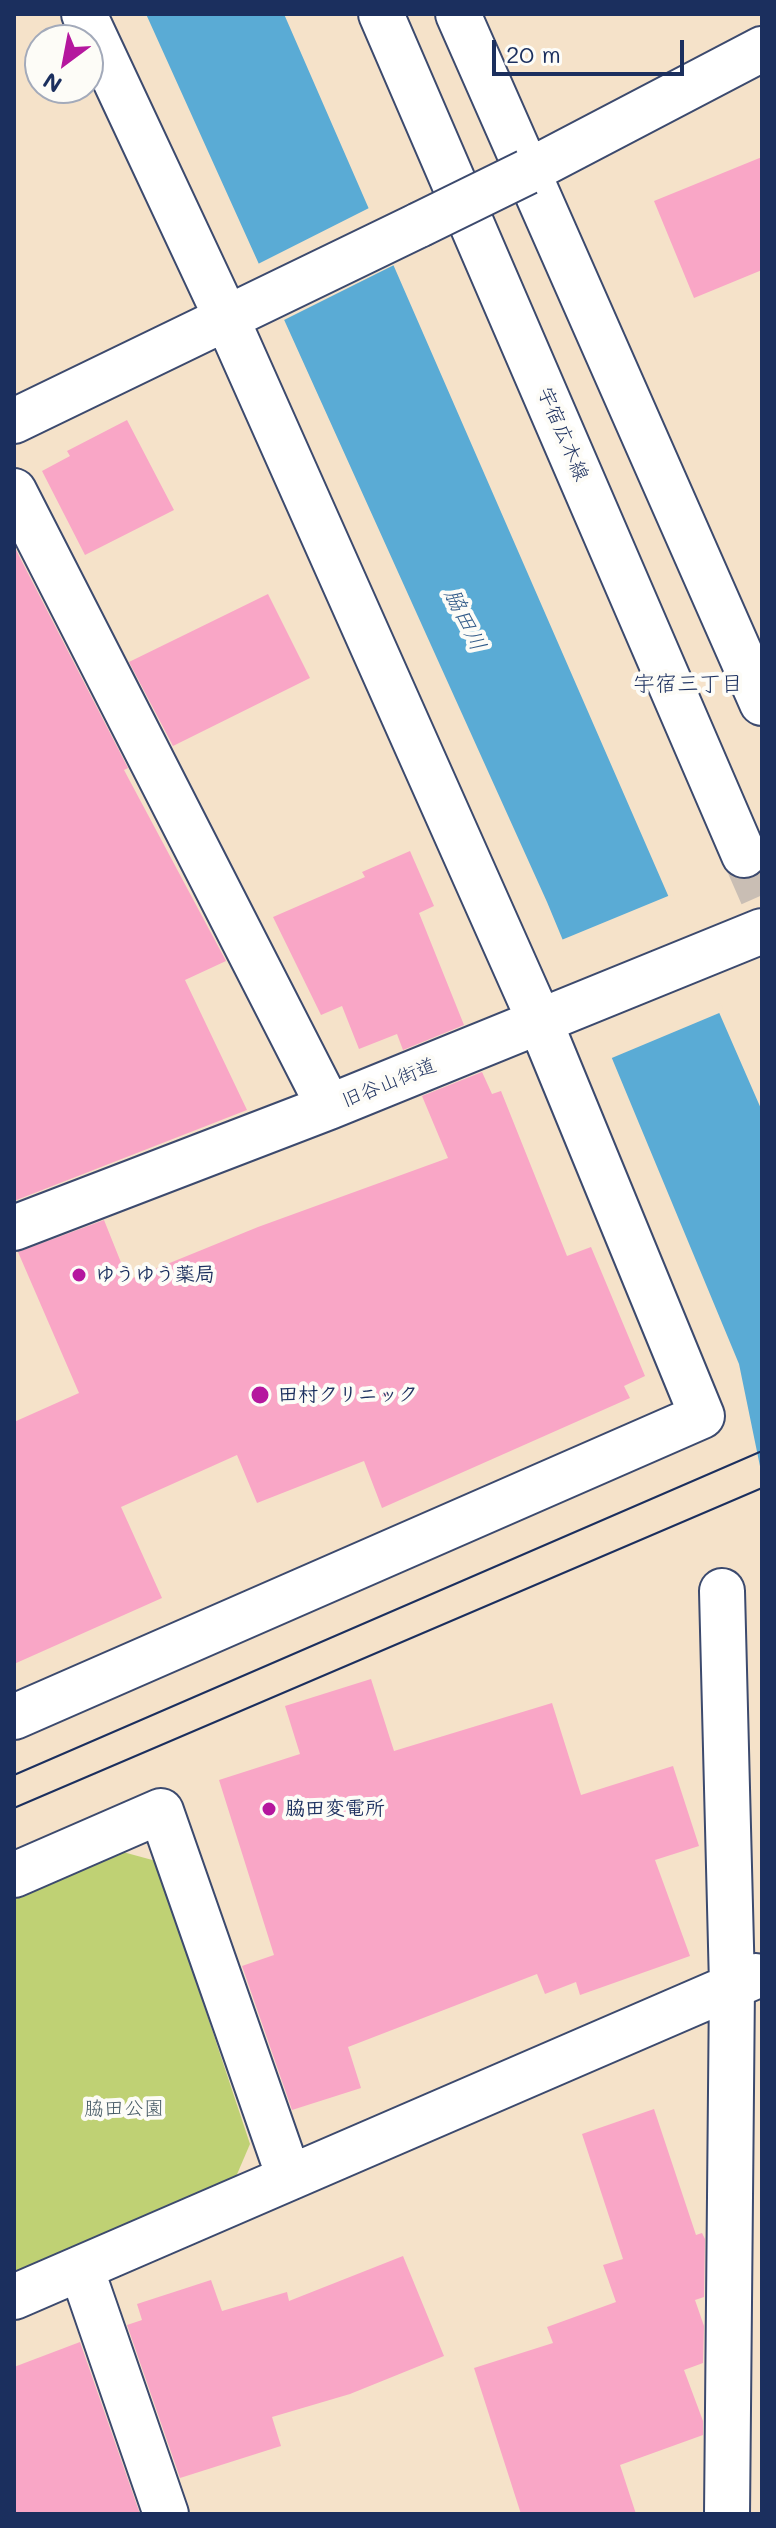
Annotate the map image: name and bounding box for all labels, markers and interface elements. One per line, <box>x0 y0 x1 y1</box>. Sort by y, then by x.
north arrow <box>24 24 104 104</box>
scale bar <box>496 24 688 74</box>
text: 20 m <box>506 38 561 69</box>
text: N <box>37 66 67 100</box>
street label: 宇宿広木線 <box>532 383 594 485</box>
water label: 脇田川 <box>439 585 491 655</box>
district label: 宇宿三丁目 <box>633 671 743 697</box>
street label: 旧谷山街道 <box>338 1053 440 1113</box>
place label: ゆうゆう薬局 <box>95 1263 215 1287</box>
marker: ゆうゆう薬局 <box>70 1266 88 1284</box>
place label: 田村クリニック <box>278 1383 418 1407</box>
marker: 田村クリニック <box>249 1384 271 1406</box>
place label: 脇田変電所 <box>285 1797 385 1821</box>
marker: 脇田変電所 <box>260 1800 278 1818</box>
park label: 脇田公園 <box>84 2097 164 2121</box>

